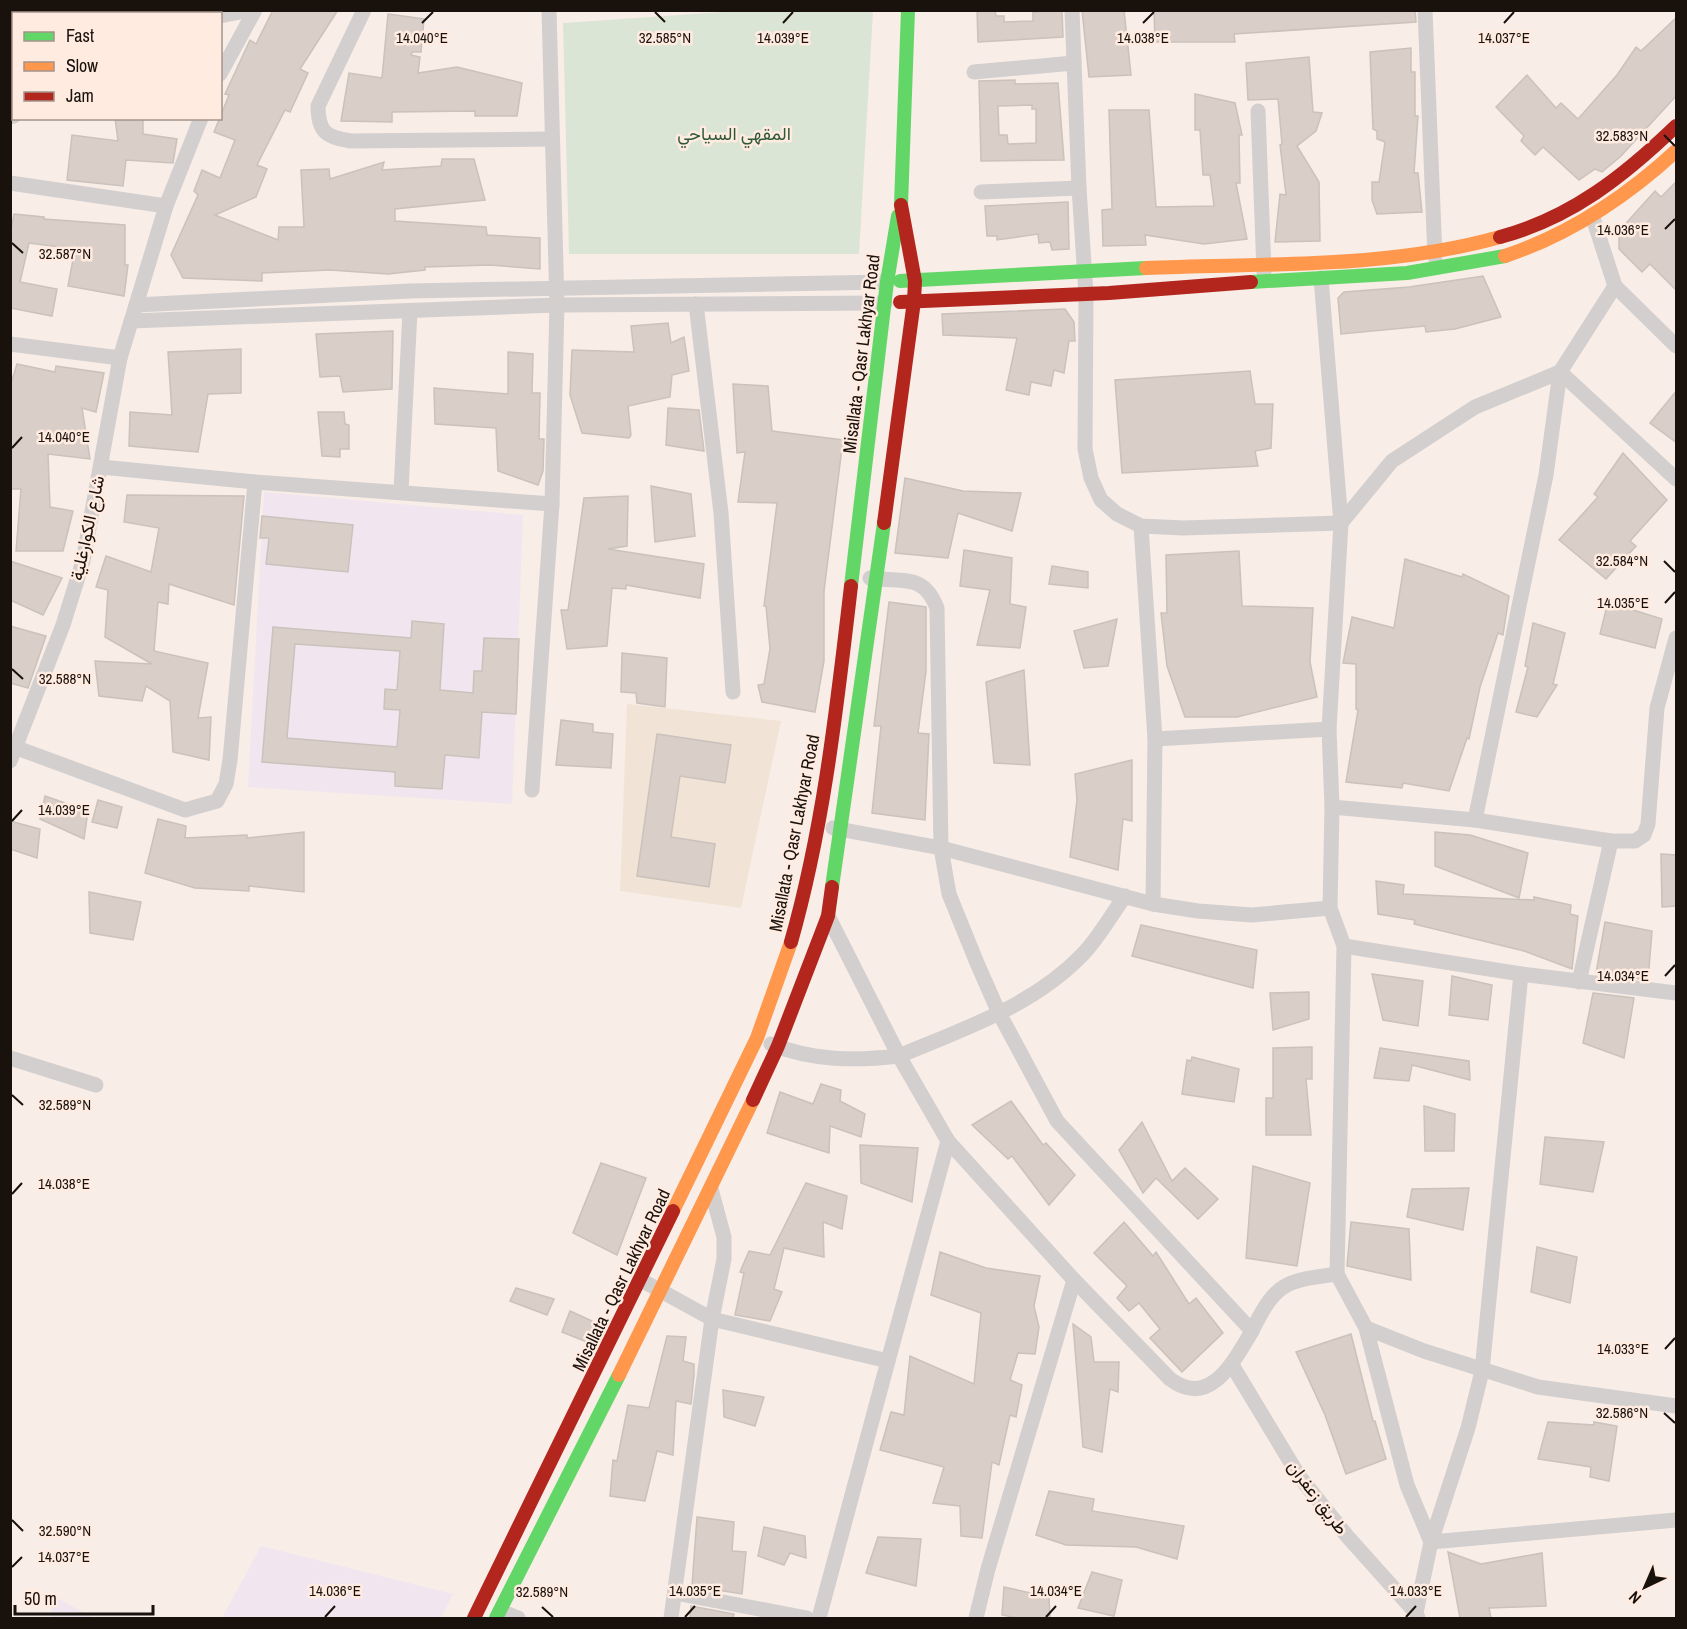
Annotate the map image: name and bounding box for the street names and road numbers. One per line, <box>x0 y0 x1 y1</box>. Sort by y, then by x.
street label: Misallata - Qasr Lakhyar Road <box>836 253 886 455</box>
street label: شارع الكوارغلية <box>64 473 110 583</box>
street label: Misallata - Qasr Lakhyar Road <box>763 732 825 934</box>
street label: Misallata - Qasr Lakhyar Road <box>566 1185 676 1375</box>
street label: طريق زعفران <box>1282 1455 1354 1539</box>

